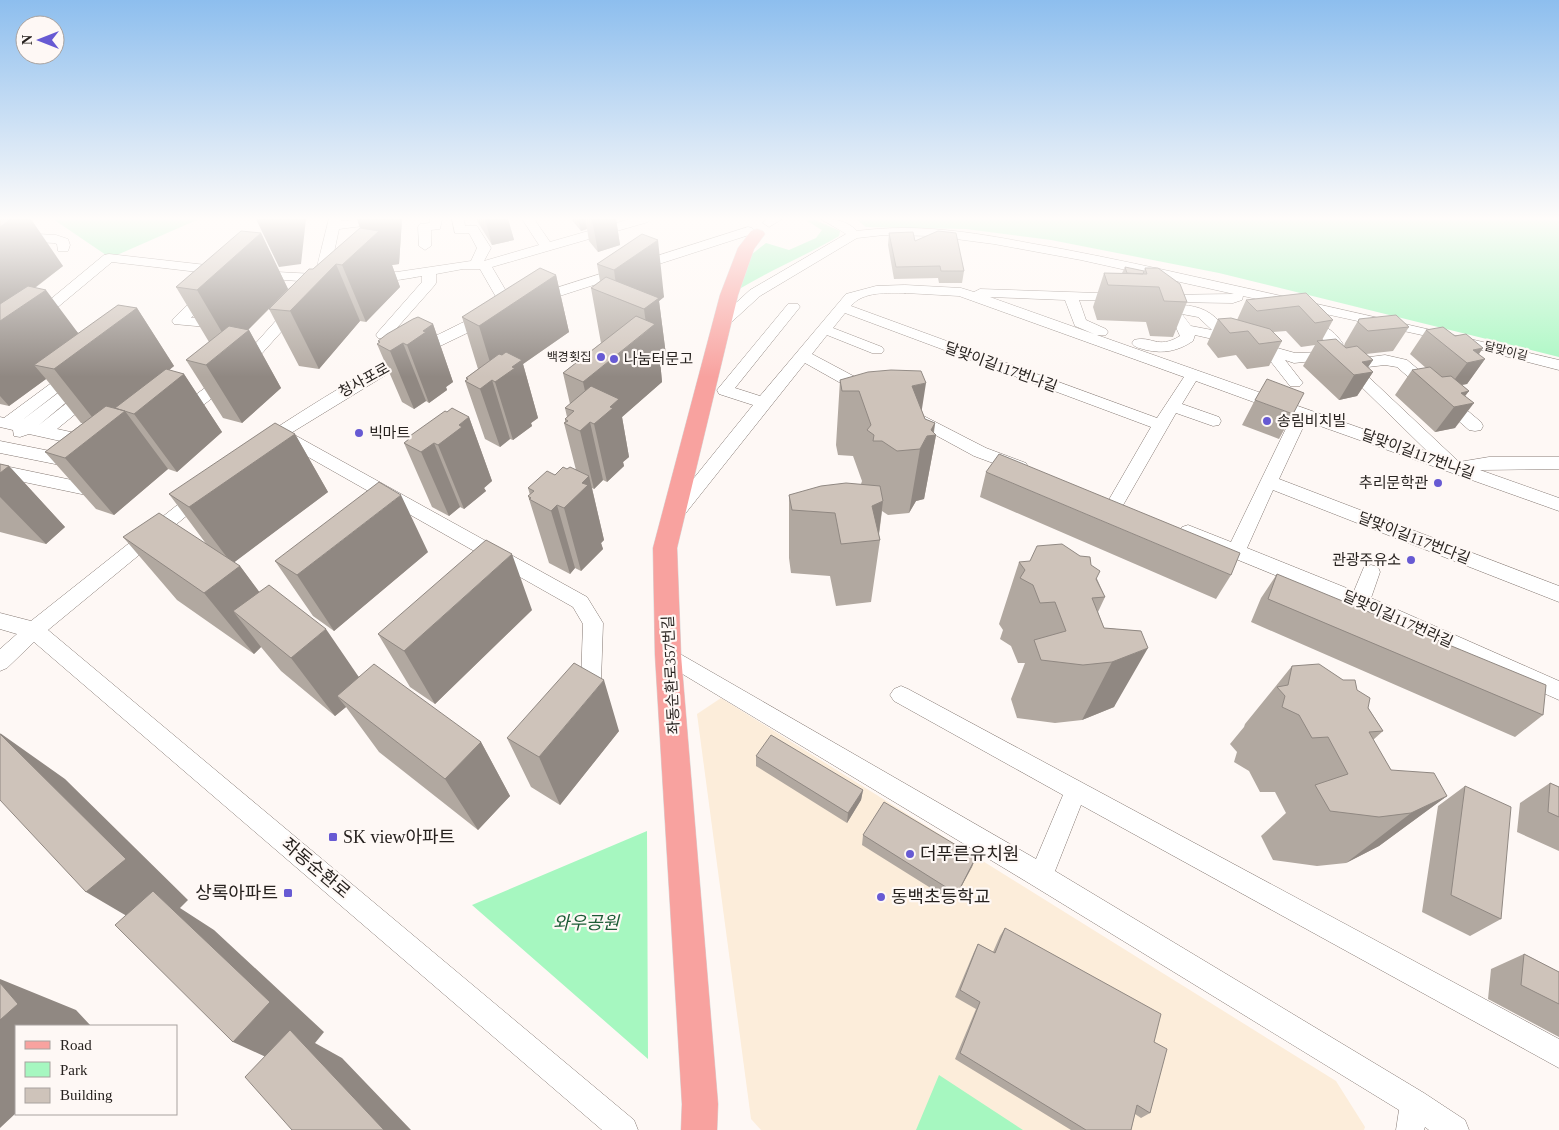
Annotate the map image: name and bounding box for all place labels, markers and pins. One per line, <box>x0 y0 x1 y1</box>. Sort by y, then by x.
place label: 백경횟집 <box>547 350 591 364</box>
marker: 백경횟집 <box>595 351 607 363</box>
place label: 나눔터문고 <box>624 351 693 367</box>
marker: 나눔터문고 <box>608 353 620 365</box>
place label: 송림비치빌 <box>1277 413 1346 429</box>
marker: 송림비치빌 <box>1261 415 1273 427</box>
place label: 빅마트 <box>369 425 411 441</box>
marker: 빅마트 <box>353 427 365 439</box>
place label: 추리문학관 <box>1359 474 1428 491</box>
marker: 추리문학관 <box>1432 477 1444 489</box>
place label: 관광주유소 <box>1332 552 1401 568</box>
marker: 관광주유소 <box>1405 554 1417 566</box>
place label: SK view아파트 <box>343 827 455 847</box>
marker: SK view아파트 <box>327 831 339 843</box>
place label: 더푸른유치원 <box>920 844 1019 864</box>
marker: 더푸른유치원 <box>904 848 916 860</box>
place label: 상록아파트 <box>195 883 278 903</box>
marker: 상록아파트 <box>282 887 294 899</box>
place label: 동백초등학교 <box>891 887 990 907</box>
marker: 동백초등학교 <box>875 891 887 903</box>

